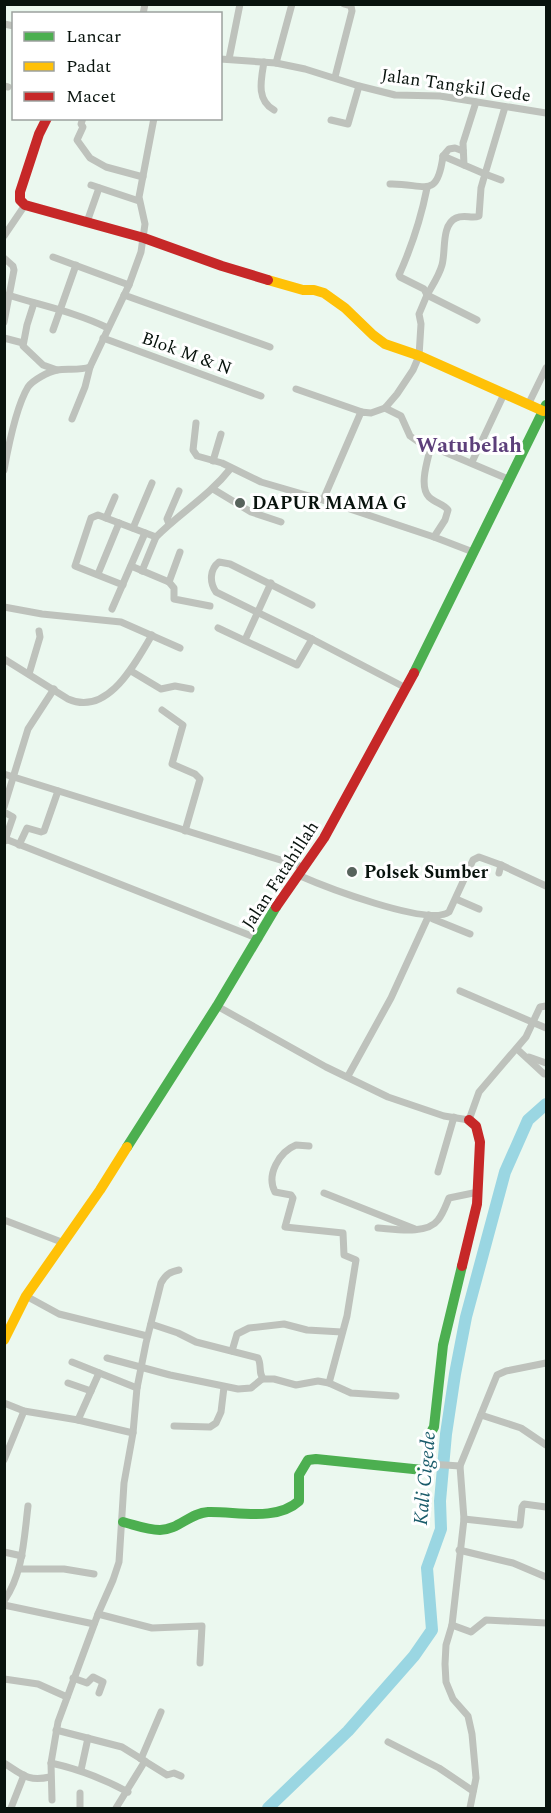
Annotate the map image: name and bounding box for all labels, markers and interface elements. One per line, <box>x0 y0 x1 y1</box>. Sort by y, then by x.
legend <box>12 12 222 120</box>
text: Lancar <box>66 23 121 50</box>
text: Padat <box>66 53 111 80</box>
street label: Jalan Tangkil Gede <box>379 62 533 109</box>
text: Macet <box>66 83 116 110</box>
street label: Blok M & N <box>138 325 236 382</box>
district label: Watubelah <box>416 430 522 462</box>
place label: DAPUR MAMA G <box>252 490 407 517</box>
marker: DAPUR MAMA G <box>233 496 247 510</box>
street label: Jalan Fatahillah <box>235 816 326 935</box>
place label: Polsek Sumber <box>364 859 489 886</box>
marker: Polsek Sumber <box>345 865 359 879</box>
water label: Kali Cigede <box>406 1430 444 1526</box>

